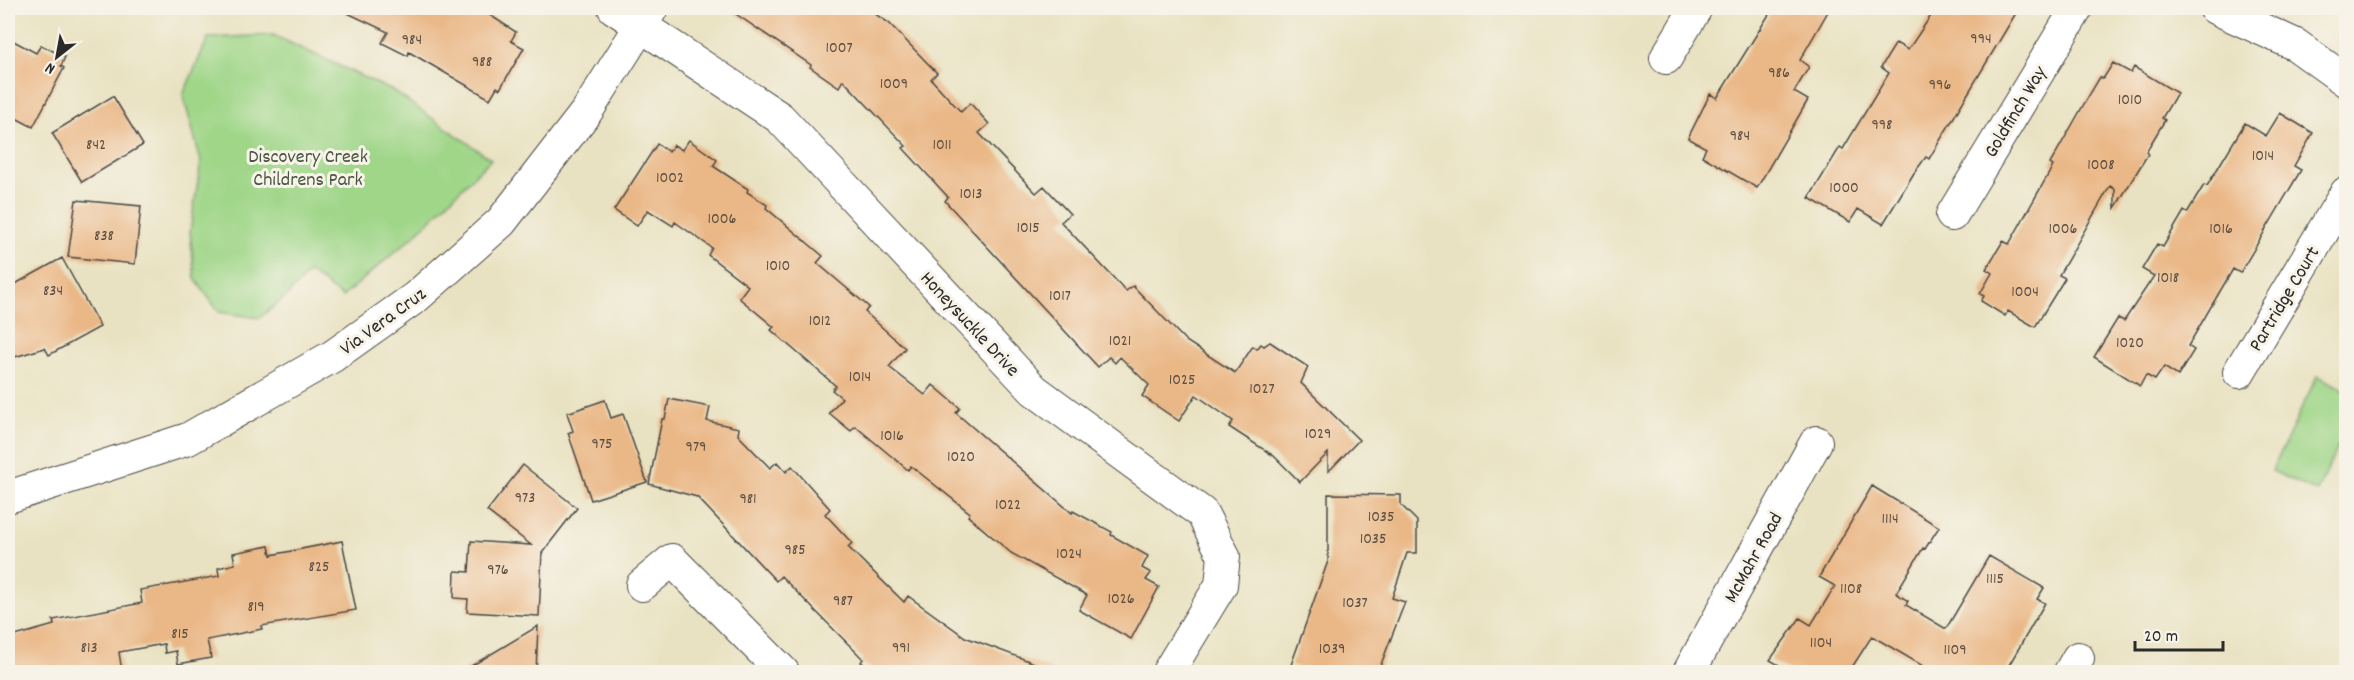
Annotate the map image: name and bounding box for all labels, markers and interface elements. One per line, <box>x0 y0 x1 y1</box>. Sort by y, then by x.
north arrow <box>27 27 87 87</box>
house number: 994 <box>1970 28 1992 51</box>
house number: 984 <box>402 29 422 52</box>
house number: 1007 <box>825 37 853 60</box>
house number: 988 <box>472 51 492 74</box>
text: N <box>41 56 60 80</box>
street label: Goldfinch Way <box>1978 61 2055 164</box>
house number: 986 <box>1768 62 1790 85</box>
house number: 1009 <box>880 73 908 96</box>
house number: 996 <box>1929 74 1951 97</box>
house number: 1010 <box>2118 89 2142 112</box>
house number: 998 <box>1871 114 1893 137</box>
house number: 984 <box>1730 125 1750 148</box>
house number: 842 <box>86 134 106 157</box>
house number: 1011 <box>932 134 952 157</box>
park label: Discovery Creek Childrens Park <box>248 144 368 195</box>
house number: 1014 <box>2252 145 2274 168</box>
house number: 1008 <box>2087 154 2115 177</box>
house number: 1002 <box>656 167 684 190</box>
house number: 1000 <box>1829 177 1859 200</box>
house number: 1013 <box>960 183 982 206</box>
house number: 1006 <box>708 208 737 231</box>
house number: 1015 <box>1016 217 1040 240</box>
house number: 1006 <box>2049 218 2078 241</box>
house number: 1016 <box>2209 218 2233 241</box>
house number: 838 <box>94 225 114 248</box>
street label: Partridge Court <box>2243 242 2328 357</box>
house number: 1010 <box>766 255 790 278</box>
street label: Honeysuckle Drive <box>912 266 1025 384</box>
house number: 1018 <box>2157 267 2179 290</box>
house number: 834 <box>43 280 63 303</box>
street label: Via Vera Cruz <box>335 281 433 363</box>
house number: 1004 <box>2011 281 2039 304</box>
house number: 1017 <box>1049 285 1071 308</box>
house number: 1012 <box>809 310 831 333</box>
house number: 1021 <box>1109 330 1131 353</box>
house number: 1020 <box>2116 332 2144 355</box>
house number: 1014 <box>849 366 871 389</box>
house number: 1025 <box>1169 369 1195 392</box>
house number: 1027 <box>1249 378 1275 401</box>
house number: 1029 <box>1305 423 1331 446</box>
house number: 1016 <box>880 425 904 448</box>
house number: 975 <box>592 433 612 456</box>
house number: 979 <box>686 436 706 459</box>
house number: 1020 <box>947 446 975 469</box>
house number: 973 <box>515 487 535 510</box>
house number: 981 <box>739 488 757 511</box>
house number: 1022 <box>995 494 1021 517</box>
house number: 1035 <box>1368 506 1394 529</box>
street label: McMahr Road <box>1718 508 1791 609</box>
house number: 1114 <box>1881 508 1899 531</box>
house number: 1035 <box>1360 528 1386 551</box>
house number: 985 <box>784 539 806 562</box>
house number: 1024 <box>1056 543 1082 566</box>
house number: 825 <box>309 556 329 579</box>
house number: 976 <box>487 559 509 582</box>
house number: 1115 <box>1986 568 2004 591</box>
house number: 1108 <box>1840 578 1862 601</box>
house number: 1026 <box>1107 588 1135 611</box>
house number: 987 <box>833 590 853 613</box>
house number: 1037 <box>1342 592 1368 615</box>
house number: 819 <box>247 596 265 619</box>
scale bar <box>2135 614 2224 652</box>
house number: 815 <box>171 623 189 646</box>
text: 20 m <box>2144 625 2178 650</box>
house number: 1104 <box>1810 632 1832 655</box>
house number: 813 <box>80 637 98 660</box>
house number: 991 <box>892 637 910 660</box>
house number: 1039 <box>1319 638 1345 661</box>
house number: 1109 <box>1943 639 1967 662</box>

